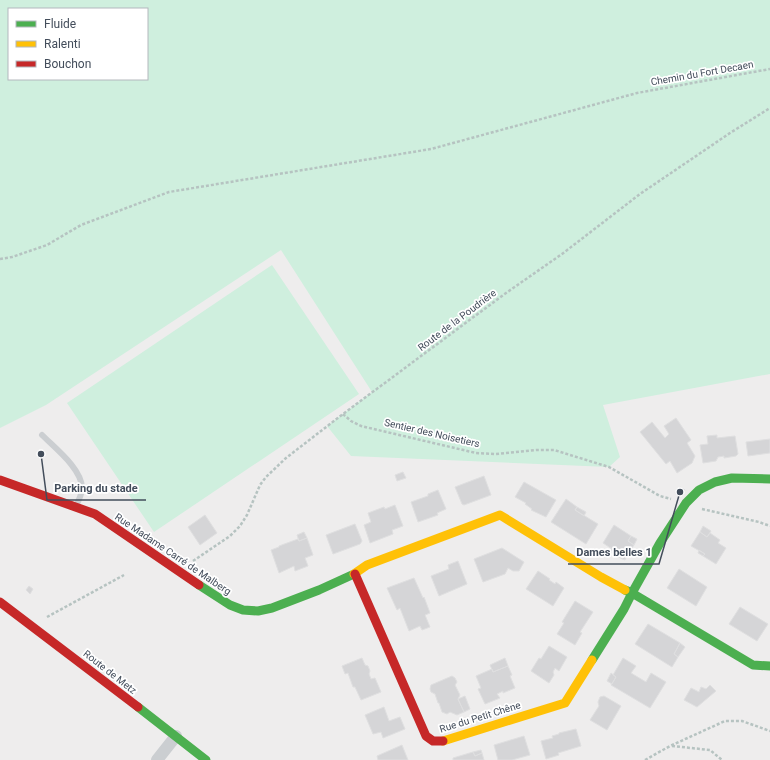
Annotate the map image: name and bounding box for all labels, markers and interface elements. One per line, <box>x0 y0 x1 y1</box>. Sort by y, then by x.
legend <box>8 8 148 80</box>
text: Fluide <box>44 17 76 31</box>
text: Ralenti <box>44 37 81 51</box>
text: Bouchon <box>44 57 91 71</box>
street label: Chemin du Fort Decaen <box>650 59 754 87</box>
street label: Route de la Poudrière <box>416 287 498 353</box>
street label: Sentier des Noisetiers <box>383 417 481 449</box>
callout: Parking du stade <box>47 477 146 500</box>
text: Parking du stade <box>54 482 138 495</box>
street label: Rue Madame Carré de Malberg <box>113 511 233 597</box>
callout: Dames belles 1 <box>568 541 659 564</box>
text: Dames belles 1 <box>576 546 652 559</box>
street label: Route de Metz <box>81 648 139 696</box>
street label: Rue du Petit Chêne <box>438 699 522 735</box>

